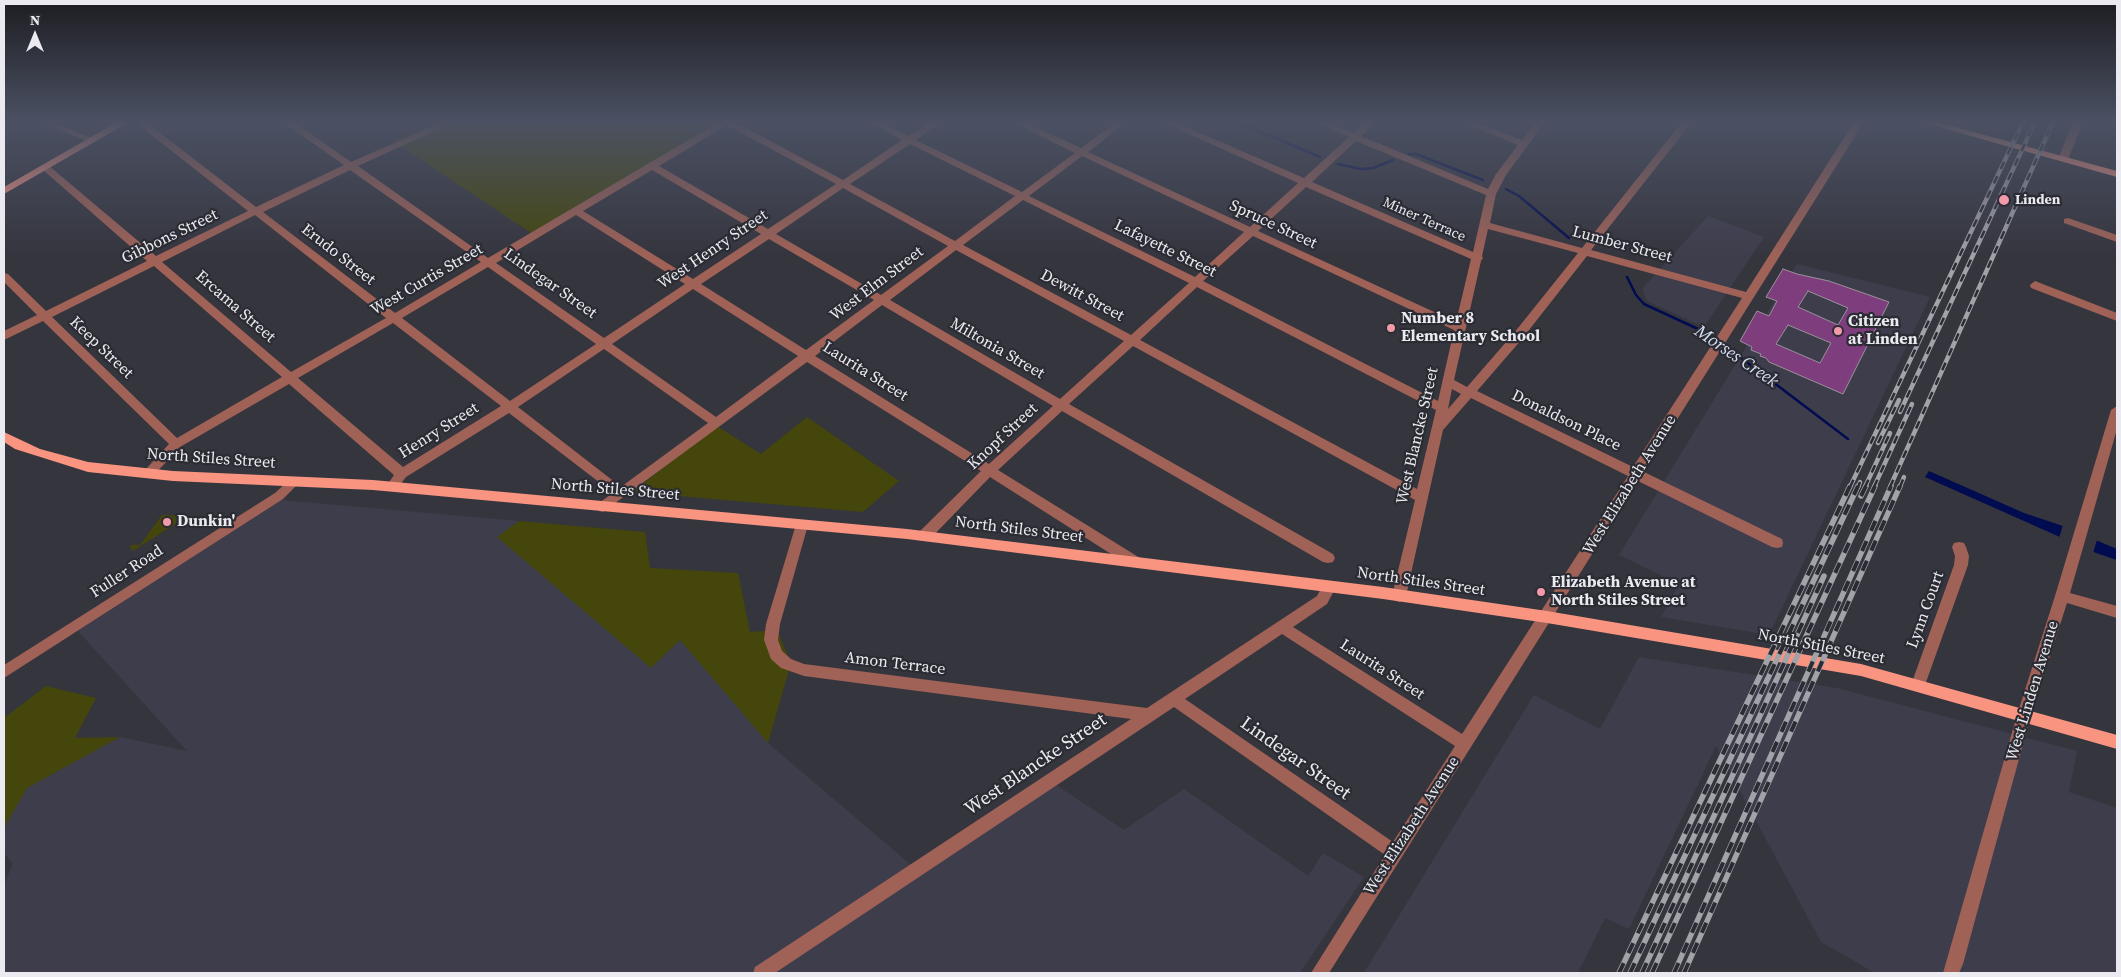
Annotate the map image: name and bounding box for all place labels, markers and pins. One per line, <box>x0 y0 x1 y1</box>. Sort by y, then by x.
place label: Linden <box>2015 192 2060 208</box>
marker: Linden <box>1997 193 2011 207</box>
place label: Number 8 Elementary School <box>1401 309 1540 347</box>
place label: Citizen at Linden <box>1848 312 1918 350</box>
marker: Number 8 Elementary School <box>1385 322 1397 334</box>
marker: Citizen at Linden <box>1832 325 1844 337</box>
place label: Dunkin' <box>177 512 235 532</box>
marker: Dunkin' <box>161 516 173 528</box>
place label: Elizabeth Avenue at North Stiles Street <box>1551 573 1695 611</box>
marker: Elizabeth Avenue at North Stiles Street <box>1535 586 1547 598</box>

